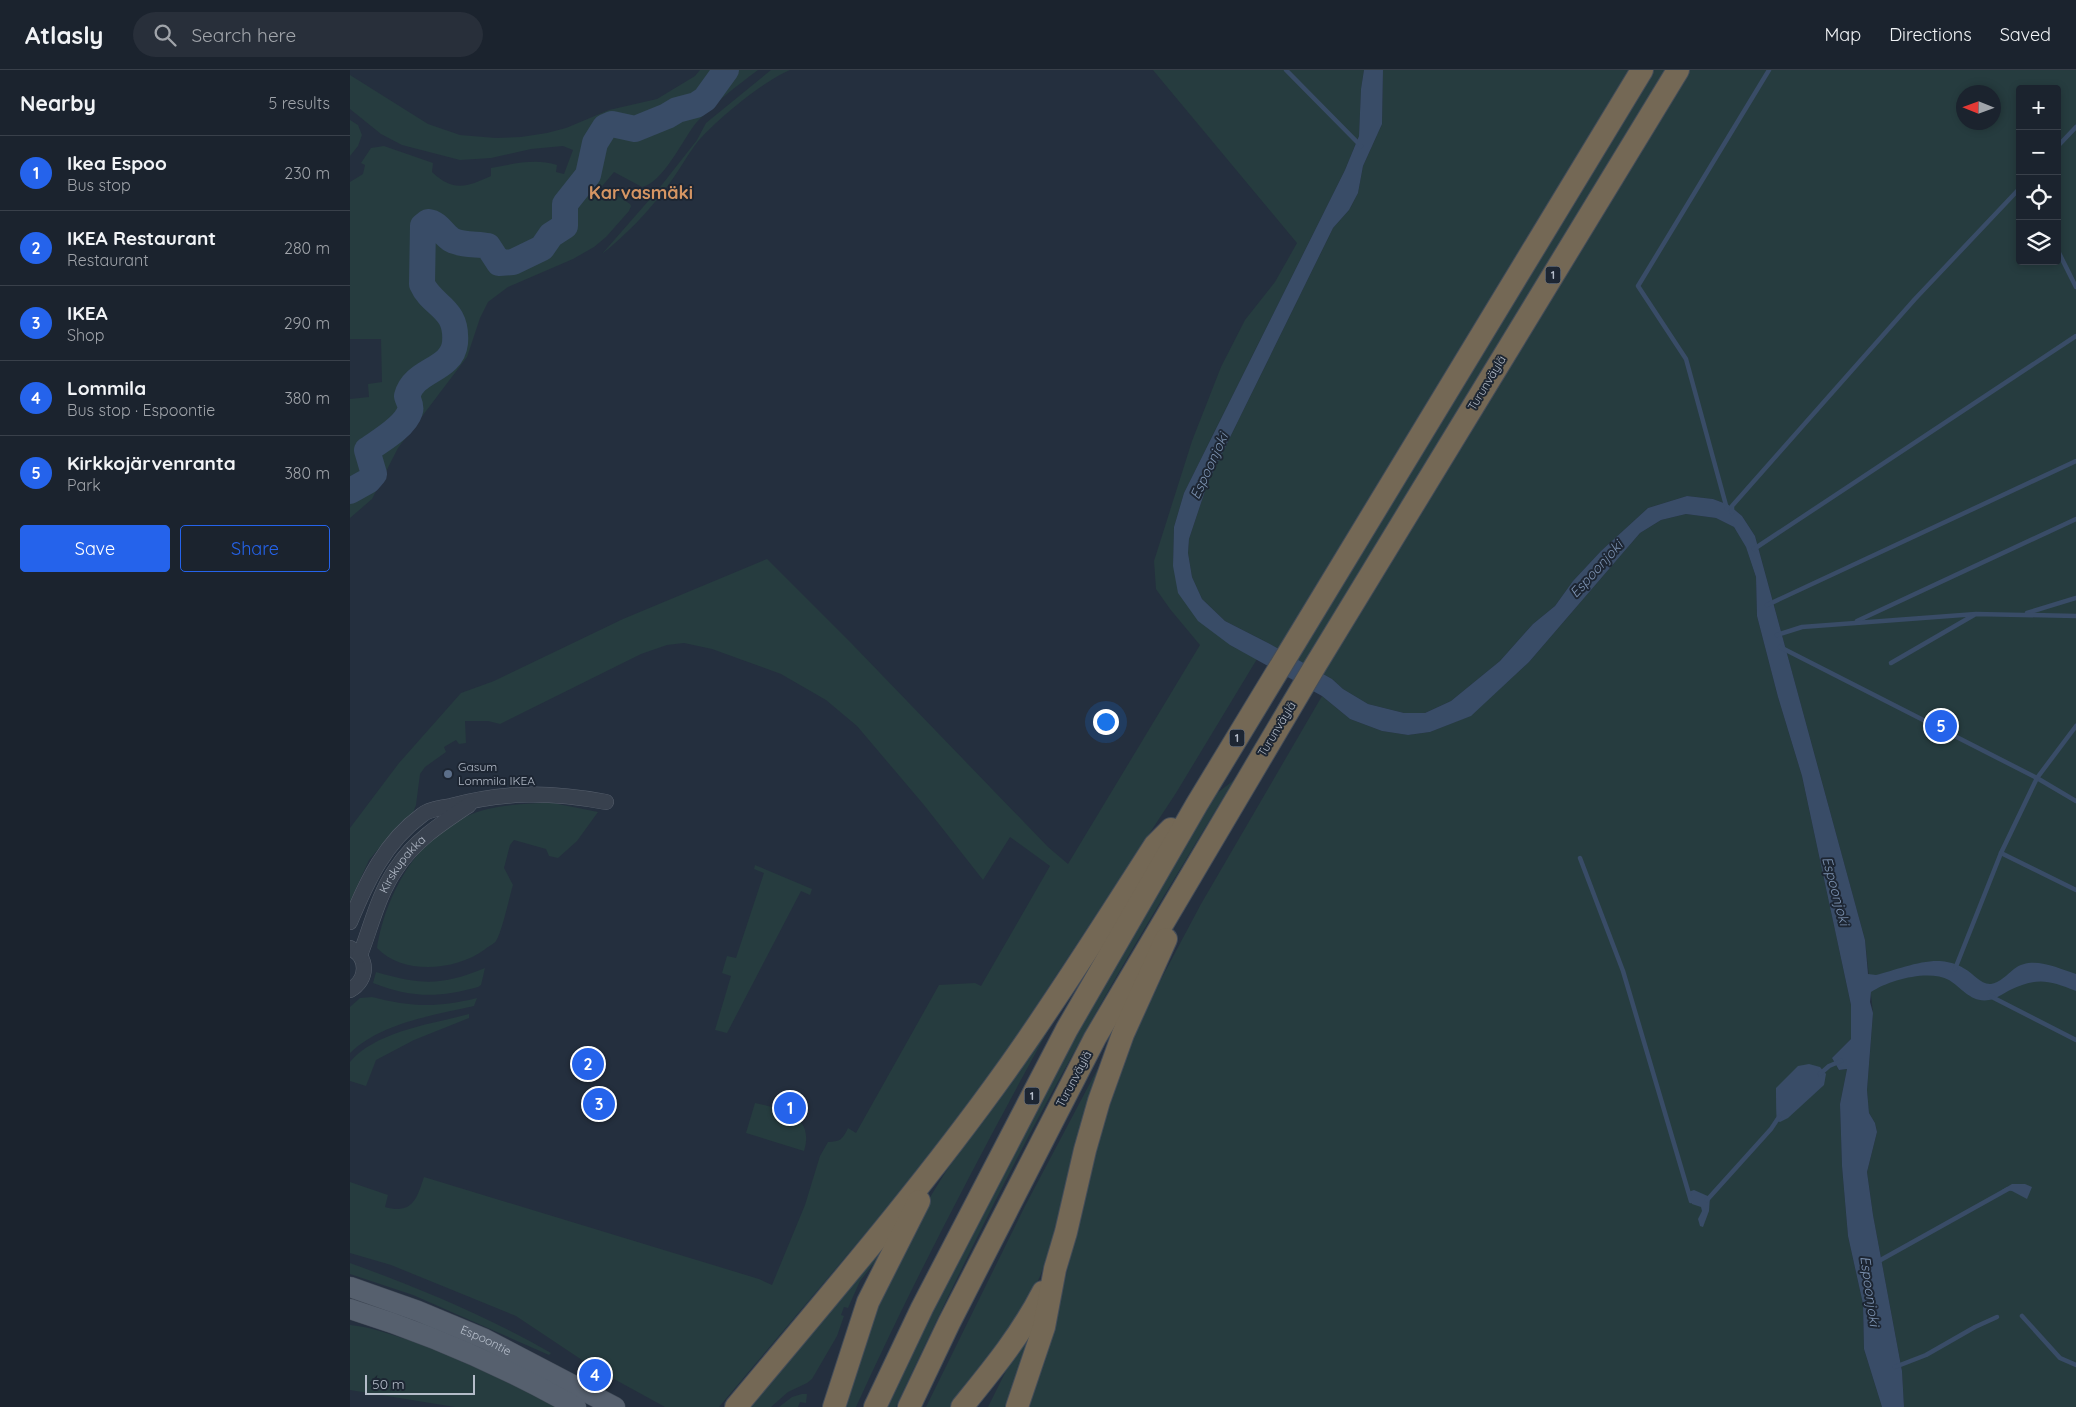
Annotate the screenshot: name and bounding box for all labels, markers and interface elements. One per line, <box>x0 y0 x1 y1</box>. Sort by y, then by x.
search box <box>133 12 483 57</box>
text: Atlasly <box>25 20 103 50</box>
icon: search <box>151 21 179 49</box>
text: Search here <box>191 23 296 47</box>
text: Map <box>1824 23 1861 46</box>
text: Directions <box>1889 23 1972 46</box>
text: Saved <box>2000 23 2051 46</box>
north arrow <box>1956 85 2001 130</box>
map controls <box>2016 85 2061 265</box>
button: + <box>2016 85 2061 130</box>
text: Nearby <box>20 90 96 116</box>
text: 5 results <box>269 93 330 113</box>
button: − <box>2016 130 2061 175</box>
text: Ikea Espoo <box>67 151 167 175</box>
text: 1 <box>33 163 39 183</box>
text: 230 m <box>284 163 330 183</box>
text: Bus stop <box>67 175 131 195</box>
button: locate <box>2016 175 2061 220</box>
district label: Karvasmäki <box>589 181 693 204</box>
button: layers <box>2016 220 2061 265</box>
text: IKEA Restaurant <box>67 226 216 250</box>
text: 2 <box>31 238 41 258</box>
text: 280 m <box>284 238 330 258</box>
text: Restaurant <box>67 250 149 270</box>
road number: 1 <box>1546 266 1560 284</box>
text: IKEA <box>67 301 108 325</box>
text: 3 <box>32 313 40 333</box>
text: 290 m <box>284 313 330 333</box>
text: Shop <box>67 325 104 345</box>
street label: Turunväylä <box>1464 353 1509 413</box>
text: Lommila <box>67 376 146 400</box>
text: 4 <box>31 388 41 408</box>
text: 380 m <box>284 388 330 408</box>
text: Bus stop · Espoontie <box>67 400 215 420</box>
water label: Espoonjoki <box>1186 428 1233 502</box>
text: Kirkkojärvenranta <box>67 451 236 475</box>
text: 5 <box>31 463 41 483</box>
text: 380 m <box>284 463 330 483</box>
text: Park <box>67 475 101 495</box>
button: Save <box>20 525 170 572</box>
button: Share <box>180 525 330 572</box>
water label: Espoonjoki <box>1566 535 1628 601</box>
street label: Turunväylä <box>1254 699 1299 759</box>
pin: 5 <box>1925 707 1957 745</box>
your location <box>1093 709 1119 735</box>
road number: 1 <box>1230 730 1244 746</box>
place label: Gasum Lommila IKEA <box>458 759 535 788</box>
marker: Gasum Lommila IKEA <box>442 768 454 780</box>
street label: Kirskupakka <box>376 832 428 895</box>
water label: Espoonjoki <box>1818 855 1854 929</box>
pin: 2 <box>572 1045 604 1083</box>
street label: Turunväylä <box>1053 1048 1095 1109</box>
pin: 3 <box>583 1085 615 1123</box>
road number: 1 <box>1024 1088 1040 1104</box>
pin: 1 <box>774 1089 806 1127</box>
water label: Espoonjoki <box>1856 1255 1884 1329</box>
street label: Espoontie <box>458 1322 514 1359</box>
pin: 4 <box>579 1356 611 1394</box>
scale bar <box>365 1372 475 1395</box>
text: 50 m <box>372 1375 405 1393</box>

